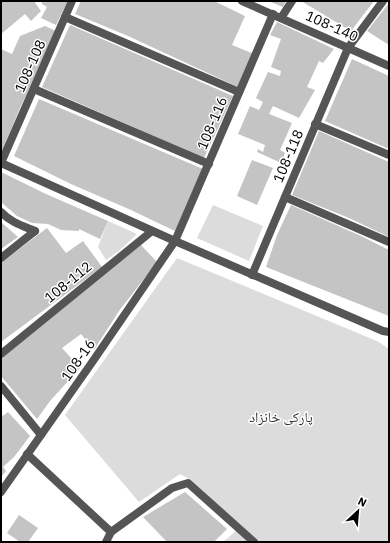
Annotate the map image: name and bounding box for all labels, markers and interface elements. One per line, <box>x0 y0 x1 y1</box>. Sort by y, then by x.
street label: 108-140 <box>303 6 361 46</box>
street label: 108-108 <box>10 37 50 95</box>
street label: 108-116 <box>193 94 231 152</box>
street label: 108-118 <box>269 127 307 185</box>
street label: 108-112 <box>41 257 95 307</box>
street label: 108-16 <box>57 335 99 385</box>
park label: پارکی خانزاد <box>249 408 313 426</box>
north arrow <box>338 491 378 531</box>
text: N <box>356 494 369 510</box>

